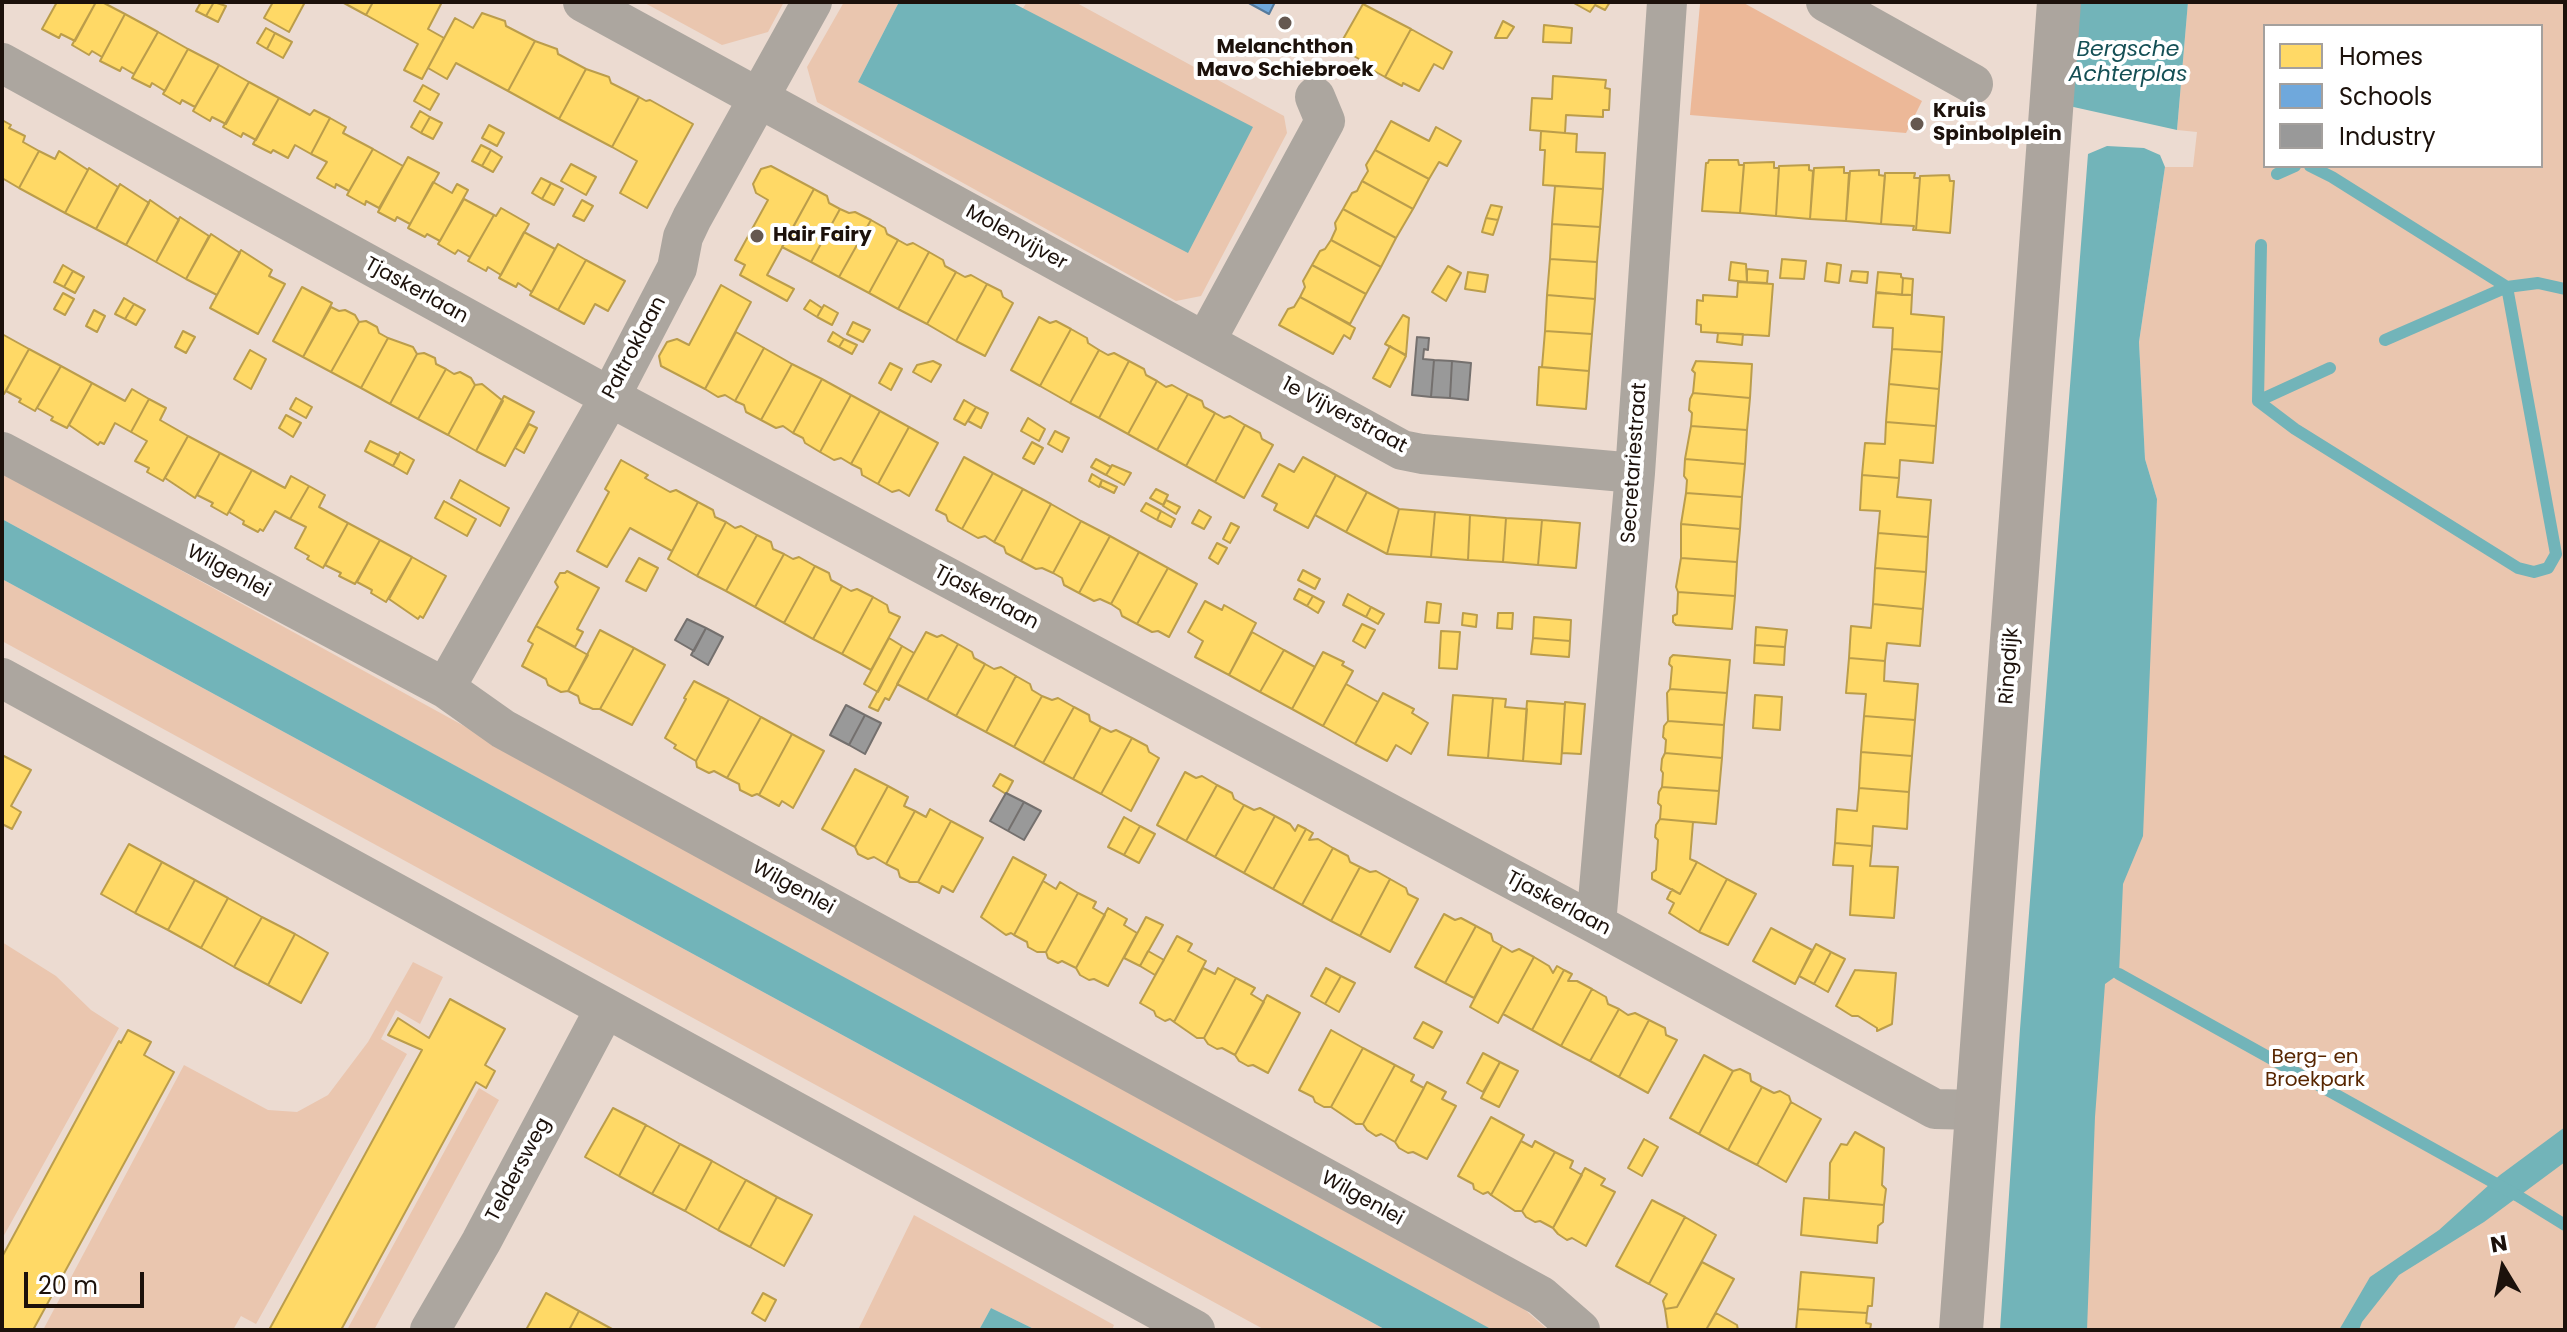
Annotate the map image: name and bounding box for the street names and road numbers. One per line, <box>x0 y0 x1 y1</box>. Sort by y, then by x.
street label: Molenvijver <box>961 200 1071 276</box>
street label: Tjaskerlaan <box>360 253 472 329</box>
street label: Paltroklaan <box>598 293 672 403</box>
street label: 1e Vijverstraat <box>1277 373 1411 459</box>
street label: Secretariestraat <box>1617 382 1653 544</box>
street label: Wilgenlei <box>182 540 274 604</box>
street label: Tjaskerlaan <box>930 560 1042 636</box>
street label: Ringdijk <box>1995 627 2025 705</box>
street label: Wilgenlei <box>748 856 838 920</box>
street label: Tjaskerlaan <box>1502 866 1614 942</box>
street label: Teldersweg <box>482 1114 556 1226</box>
street label: Wilgenlei <box>1317 1167 1407 1231</box>

